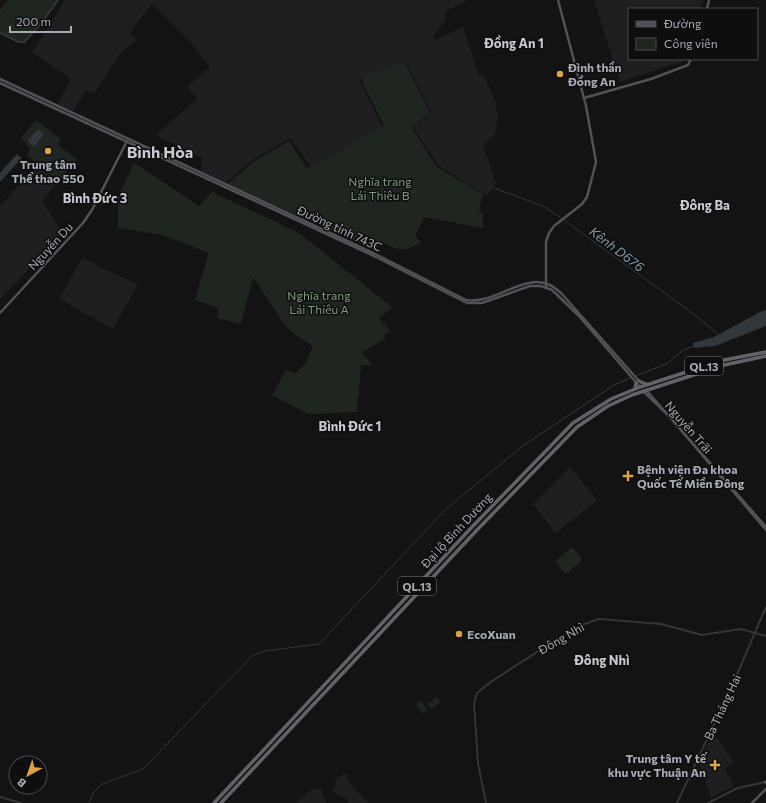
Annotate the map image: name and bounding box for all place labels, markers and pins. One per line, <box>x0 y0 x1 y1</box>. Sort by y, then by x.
place label: Đình thần Đồng An <box>567 60 622 88</box>
marker: Đình thần Đồng An <box>555 69 565 79</box>
marker: Trung tâm Thể thao 550 <box>43 146 53 156</box>
place label: Trung tâm Thể thao 550 <box>11 157 85 185</box>
place label: Bệnh viện Đa khoa Quốc Tế Miền Đông <box>637 462 745 490</box>
marker: Bệnh viện Đa khoa Quốc Tế Miền Đông <box>622 470 634 482</box>
place label: EcoXuan <box>467 627 516 641</box>
marker: EcoXuan <box>454 629 464 639</box>
place label: Trung tâm Y tế khu vực Thuận An <box>608 751 708 780</box>
marker: Trung tâm Y tế khu vực Thuận An <box>709 759 721 771</box>

